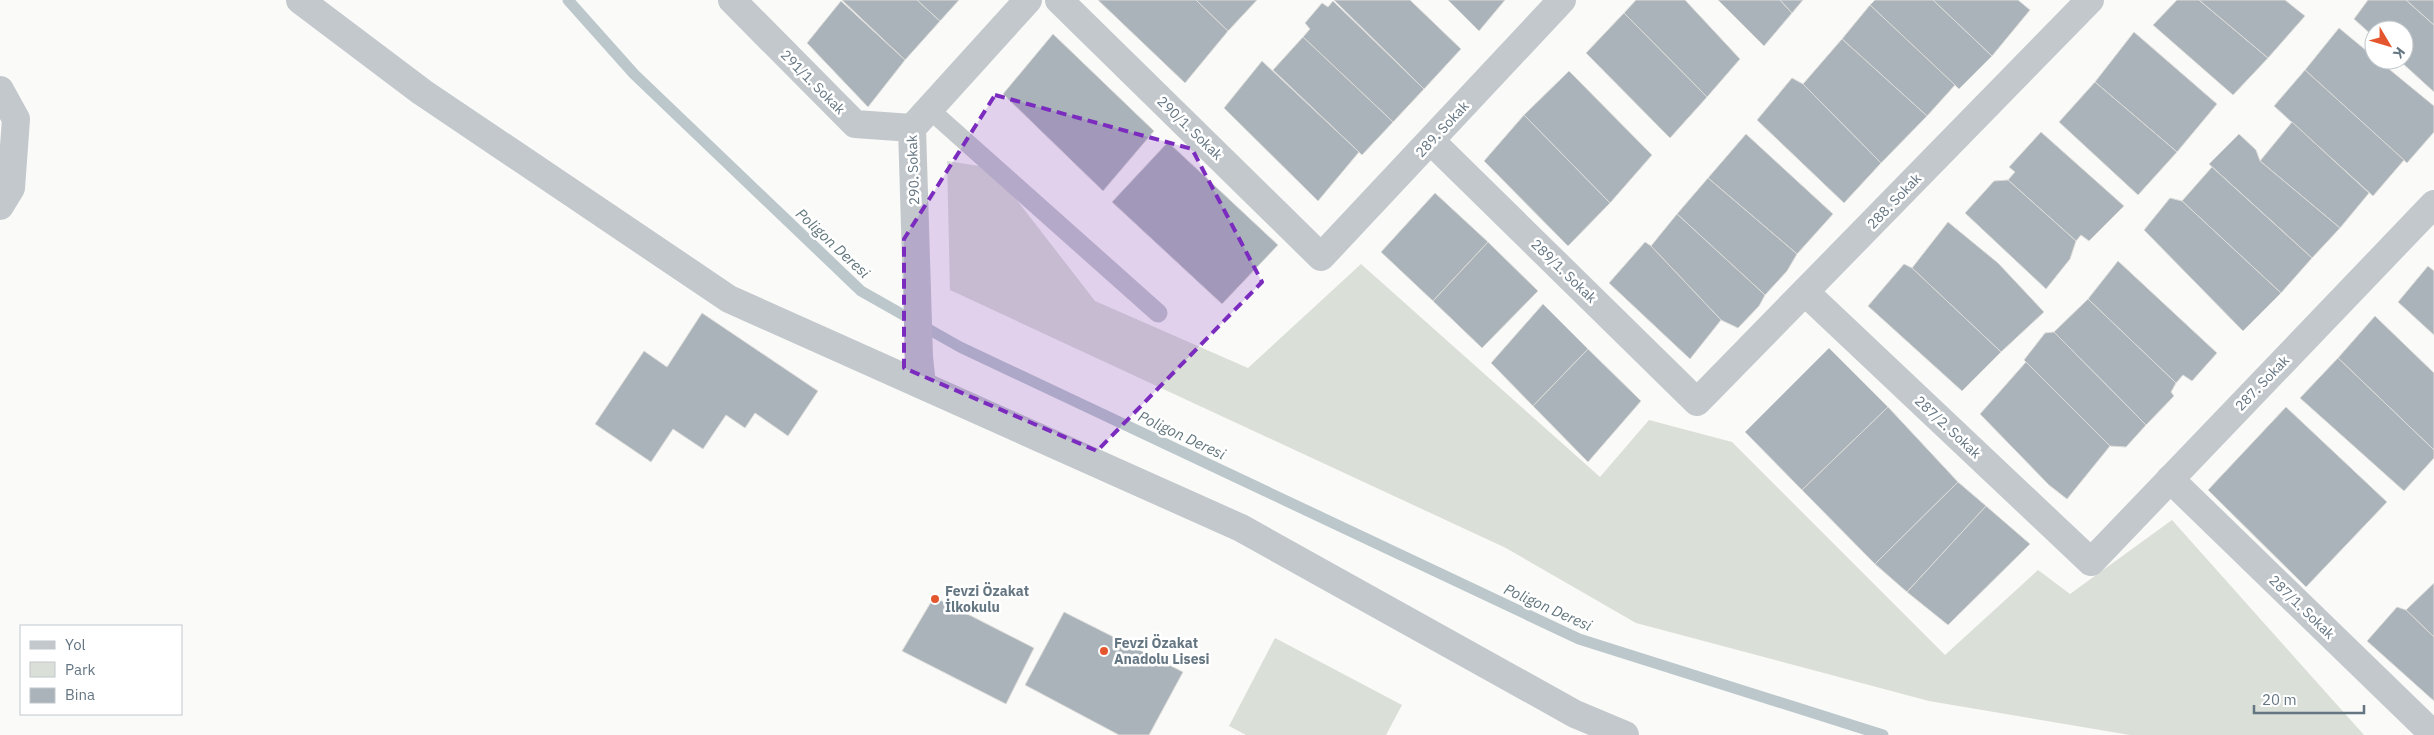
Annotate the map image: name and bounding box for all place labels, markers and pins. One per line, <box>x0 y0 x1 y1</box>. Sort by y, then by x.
place label: Fevzi Özakat İlkokulu <box>945 582 1029 616</box>
marker: Fevzi Özakat İlkokulu <box>929 593 941 605</box>
place label: Fevzi Özakat Anadolu Lisesi <box>1114 634 1210 668</box>
marker: Fevzi Özakat Anadolu Lisesi <box>1098 645 1110 657</box>

